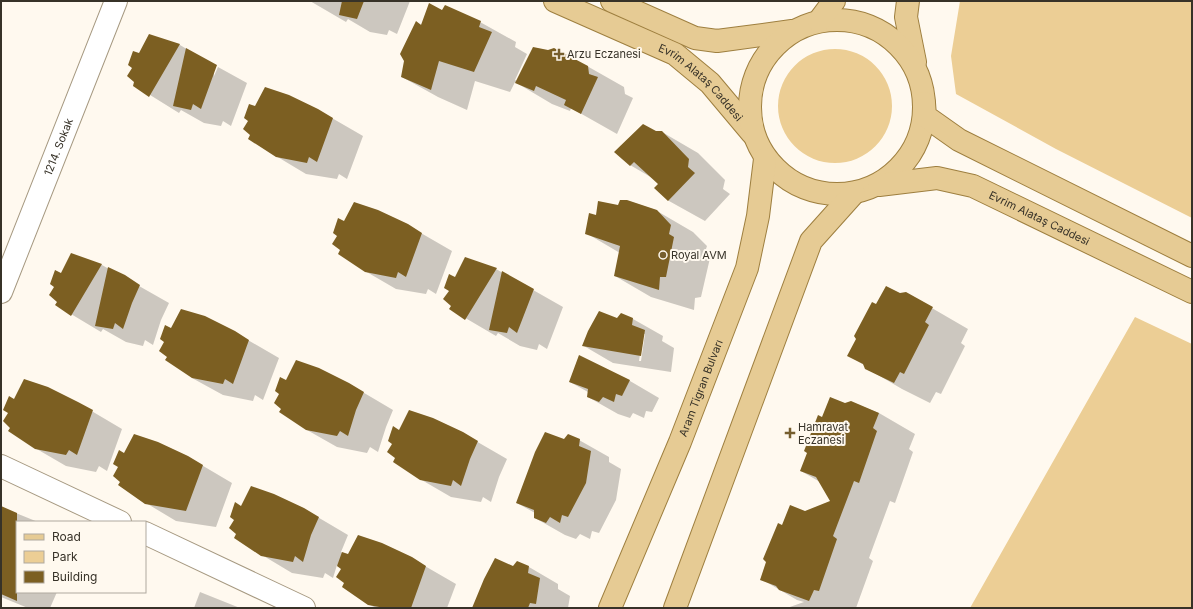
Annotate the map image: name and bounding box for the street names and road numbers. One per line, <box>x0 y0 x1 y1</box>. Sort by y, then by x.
street label: Evrim Alataş Caddesi <box>656 41 746 124</box>
street label: 1214. Sokak <box>41 116 76 178</box>
street label: Evrim Alataş Caddesi <box>987 188 1092 248</box>
street label: Aram Tigran Bulvarı <box>676 337 726 439</box>

